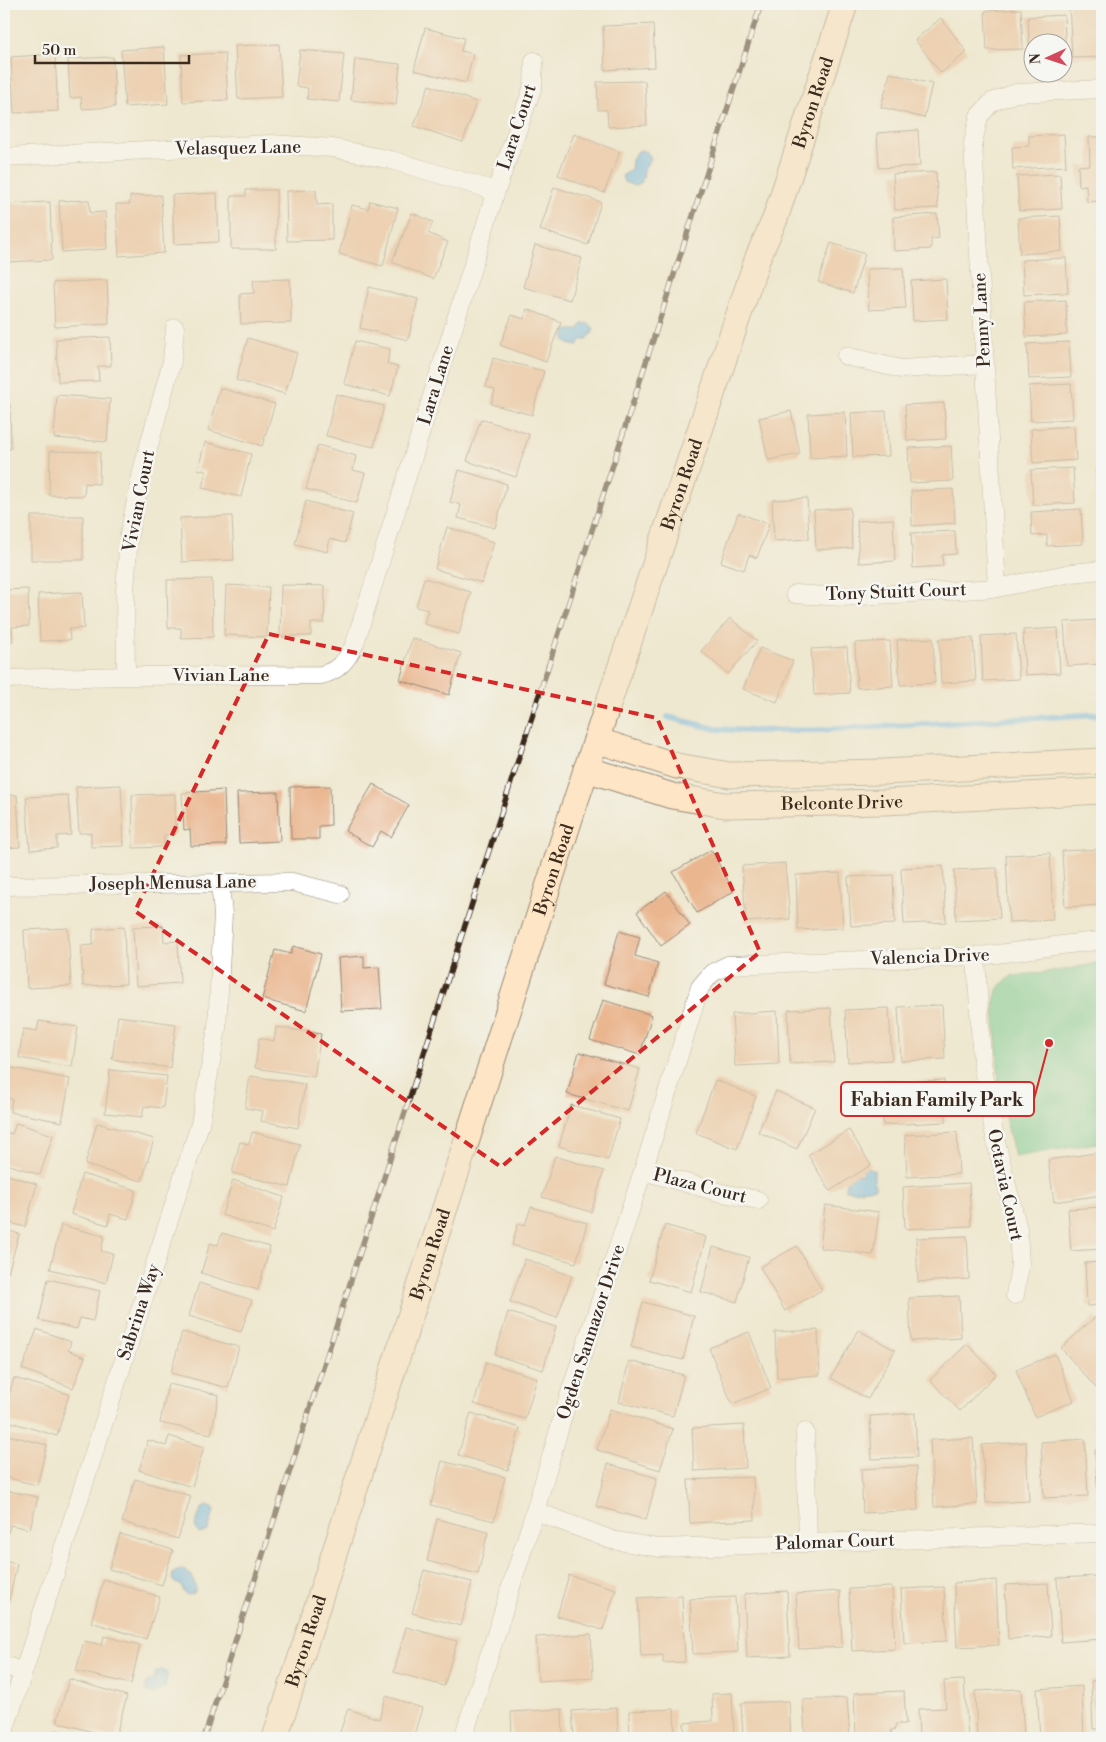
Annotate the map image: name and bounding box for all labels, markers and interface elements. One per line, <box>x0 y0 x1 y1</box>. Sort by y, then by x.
scale bar <box>35 32 189 64</box>
north arrow <box>1024 32 1074 82</box>
text: 50 m <box>42 41 76 60</box>
street label: Byron Road <box>787 53 839 152</box>
text: N <box>1027 53 1045 65</box>
street label: Lara Court <box>492 81 542 173</box>
street label: Velasquez Lane <box>174 135 301 161</box>
street label: Penny Lane <box>968 272 996 368</box>
street label: Lara Lane <box>413 342 459 428</box>
street label: Byron Road <box>655 435 708 534</box>
street label: Vivian Court <box>118 447 160 555</box>
street label: Tony Stuitt Court <box>825 578 967 606</box>
street label: Vivian Lane <box>171 664 270 687</box>
street label: Belconte Drive <box>780 790 904 815</box>
street label: Byron Road <box>528 820 579 919</box>
street label: Joseph Menusa Lane <box>88 870 257 896</box>
street label: Valencia Drive <box>869 943 990 971</box>
callout: Fabian Family Park <box>841 1082 1034 1116</box>
text: Fabian Family Park <box>851 1088 1024 1112</box>
street label: Octavia Court <box>982 1127 1028 1244</box>
street label: Plaza Court <box>651 1163 750 1209</box>
street label: Byron Road <box>404 1205 456 1304</box>
street label: Ogden Sannazor Drive <box>552 1241 630 1423</box>
street label: Sabrina Way <box>113 1261 165 1363</box>
street label: Palomar Court <box>775 1528 896 1556</box>
street label: Byron Road <box>280 1591 332 1691</box>

